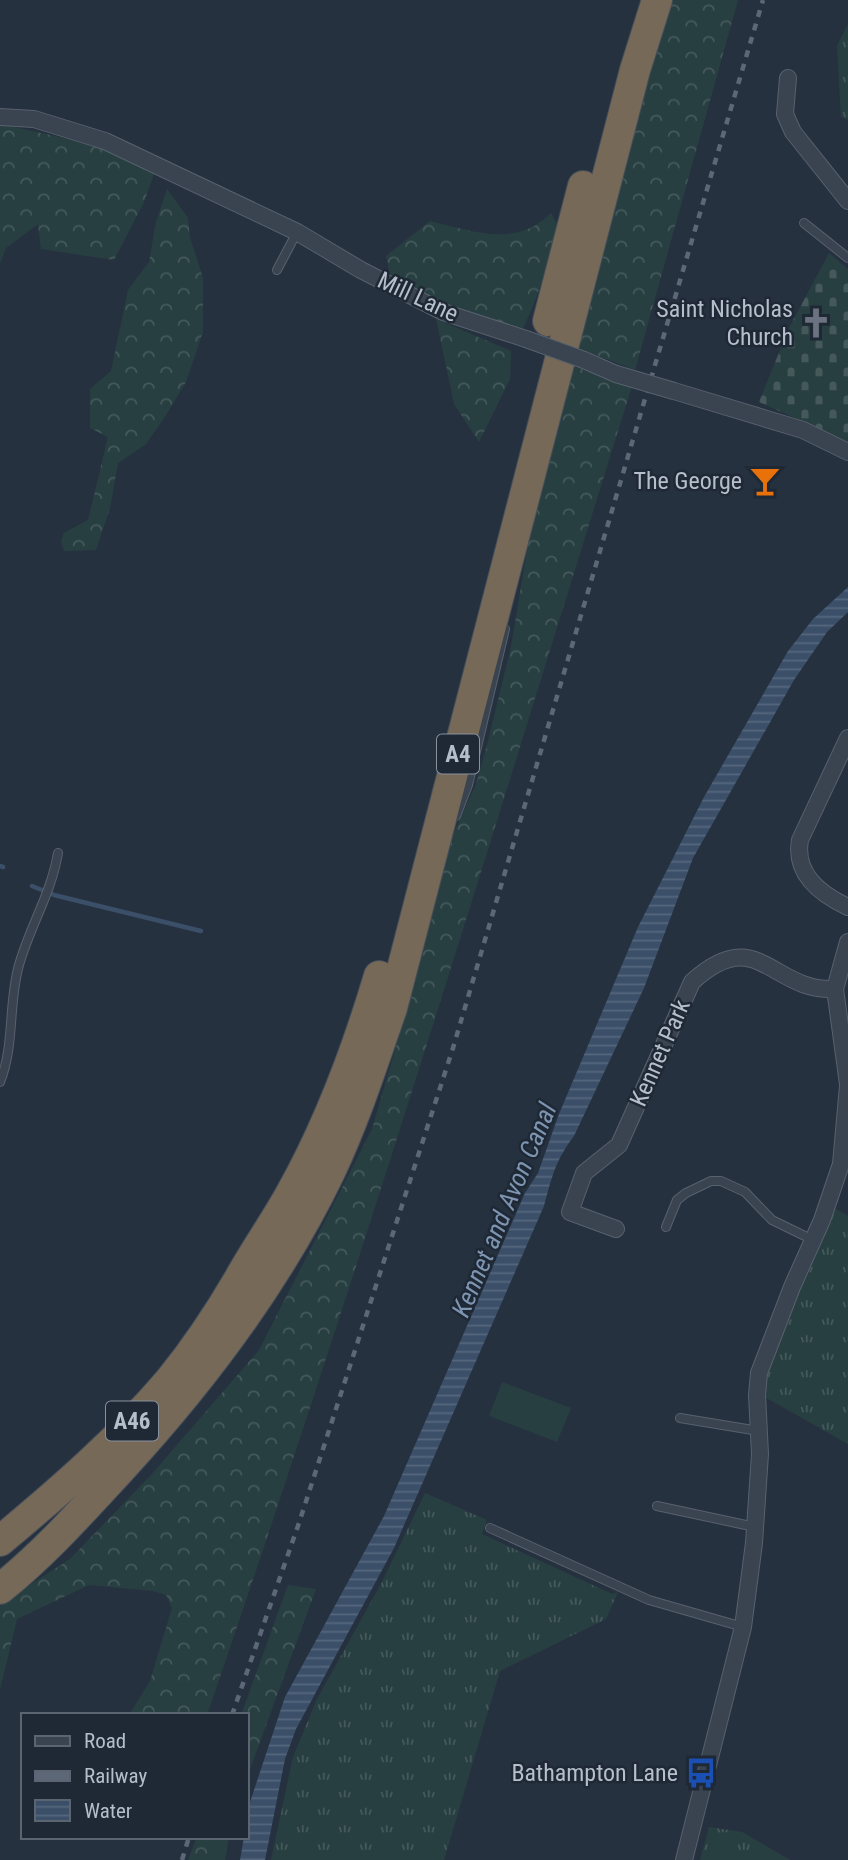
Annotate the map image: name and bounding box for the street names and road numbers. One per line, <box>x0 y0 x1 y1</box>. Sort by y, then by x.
street label: Mill Lane <box>373 266 463 328</box>
road number: A4 <box>437 734 479 774</box>
street label: Kennet Park <box>624 995 696 1111</box>
road number: A46 <box>106 1402 158 1440</box>

